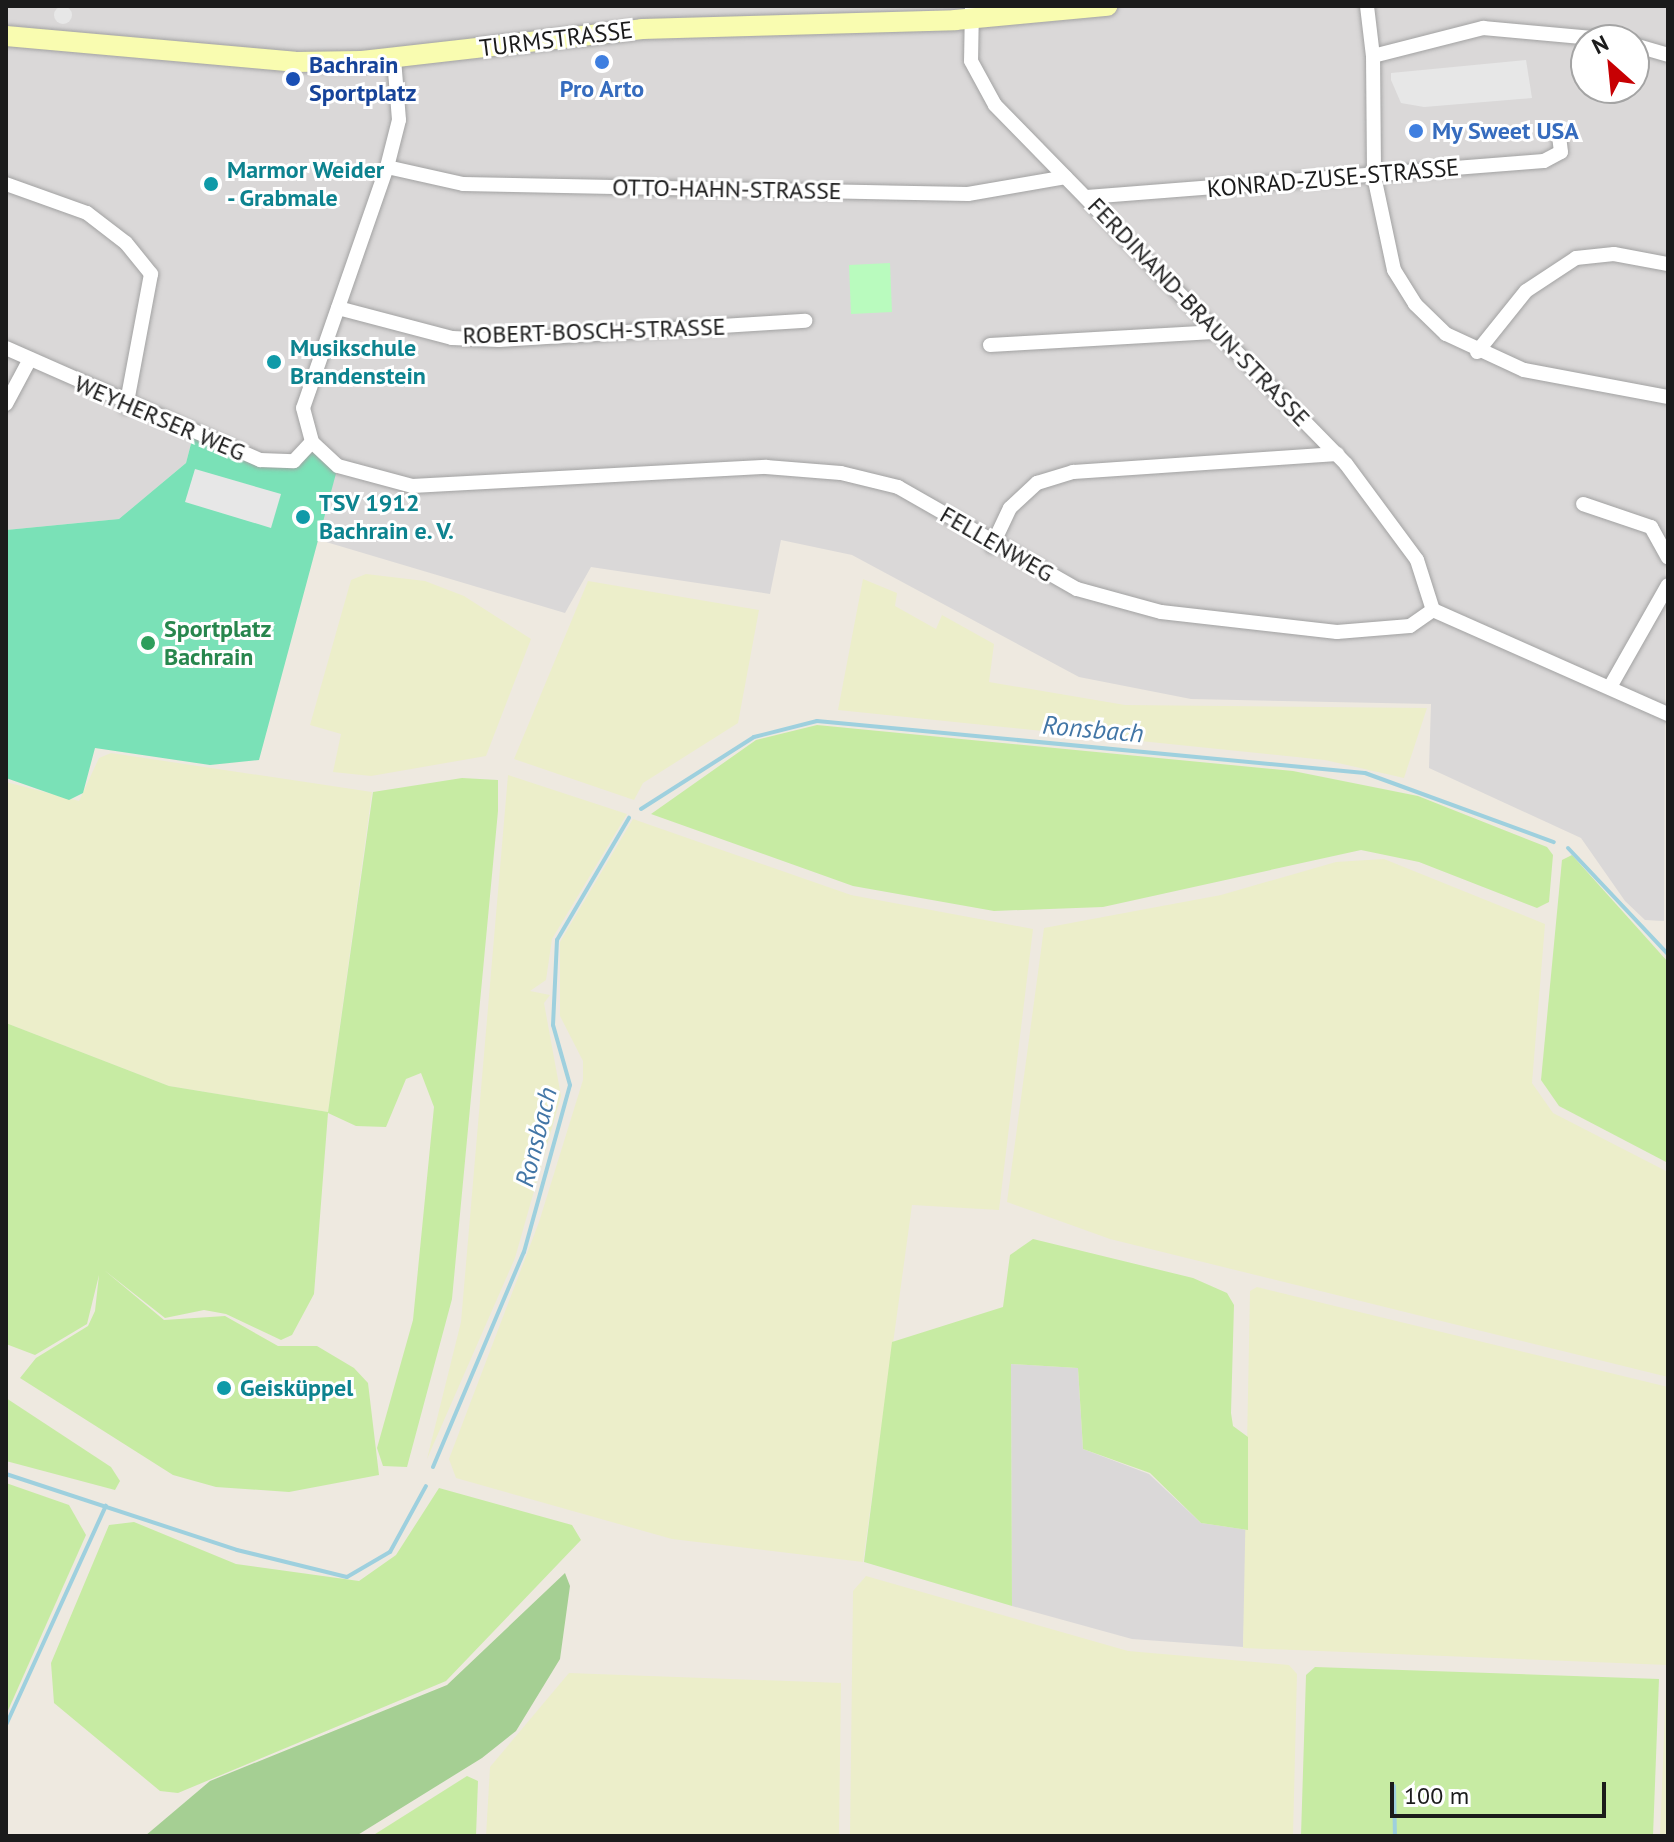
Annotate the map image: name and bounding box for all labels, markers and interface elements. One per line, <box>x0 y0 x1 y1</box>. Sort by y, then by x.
street label: TURMSTRASSE <box>478 15 634 63</box>
north arrow <box>1570 24 1650 104</box>
text: N <box>1587 29 1613 60</box>
place label: Bachrain Sportplatz <box>309 51 416 107</box>
marker: Pro Arto <box>593 53 611 71</box>
marker: Bachrain Sportplatz <box>284 70 302 88</box>
place label: Pro Arto <box>559 75 645 103</box>
place label: My Sweet USA <box>1432 117 1580 145</box>
marker: My Sweet USA <box>1407 122 1425 140</box>
street label: KONRAD-ZUSE-STRASSE <box>1206 153 1460 203</box>
place label: Marmor Weider - Grabmale <box>227 156 385 212</box>
street label: OTTO-HAHN-STRASSE <box>612 173 842 205</box>
marker: Marmor Weider - Grabmale <box>202 175 220 193</box>
street label: FERDINAND-BRAUN-STRASSE <box>1082 192 1316 432</box>
street label: ROBERT-BOSCH-STRASSE <box>462 312 726 350</box>
place label: Musikschule Brandenstein <box>290 334 426 390</box>
marker: Musikschule Brandenstein <box>265 353 283 371</box>
street label: WEYHERSER WEG <box>70 369 250 467</box>
place label: TSV 1912 Bachrain e. V. <box>319 489 456 545</box>
street label: FELLENWEG <box>935 500 1059 588</box>
marker: TSV 1912 Bachrain e. V. <box>294 508 312 526</box>
place label: Sportplatz Bachrain <box>164 615 271 671</box>
marker: Sportplatz Bachrain <box>139 634 157 652</box>
water label: Ronsbach <box>1041 709 1145 749</box>
water label: Ronsbach <box>509 1084 563 1190</box>
place label: Geisküppel <box>240 1374 353 1402</box>
marker: Geisküppel <box>215 1379 233 1397</box>
scale bar <box>1394 1766 1610 1816</box>
text: 100 m <box>1404 1780 1469 1811</box>

